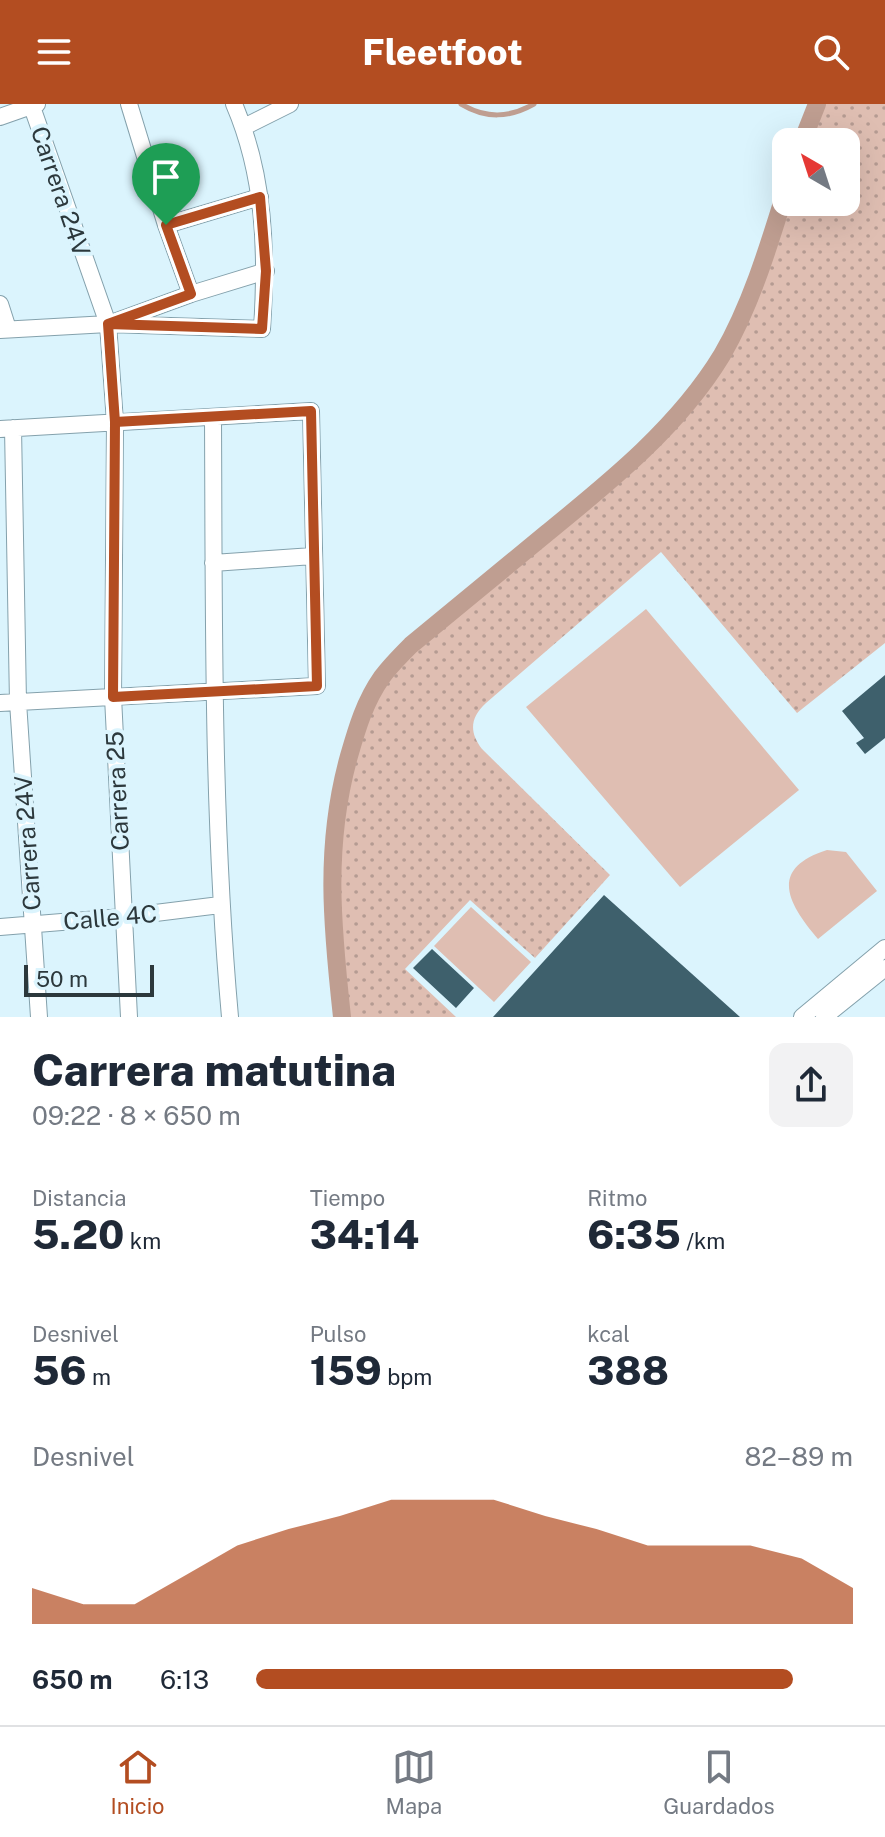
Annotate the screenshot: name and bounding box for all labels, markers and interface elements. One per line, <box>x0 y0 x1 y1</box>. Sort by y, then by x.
icon: menu <box>32 30 76 74</box>
icon: search <box>809 30 853 74</box>
text: Fleetfoot <box>362 31 523 73</box>
street label: Carrera 24V <box>26 122 96 260</box>
north arrow <box>772 128 860 216</box>
map controls <box>772 128 860 216</box>
pin <box>132 143 200 225</box>
icon: arrive <box>144 155 188 199</box>
street label: Carrera 25 <box>100 731 134 851</box>
street label: Carrera 24V <box>8 774 46 912</box>
street label: Calle 4C <box>62 899 158 935</box>
scale bar <box>24 961 154 997</box>
text: 50 m <box>36 966 88 992</box>
button: share <box>769 1043 853 1127</box>
text: Carrera matutina <box>32 1044 396 1096</box>
text: 09:22 · 8 × 650 m <box>32 1100 241 1131</box>
text: Distancia <box>32 1185 126 1211</box>
text: Tiempo <box>310 1185 385 1211</box>
text: Ritmo <box>587 1185 648 1211</box>
text: 5.20 <box>32 1211 125 1258</box>
text: 34:14 <box>310 1211 419 1258</box>
text: 6:35 <box>587 1211 681 1258</box>
text: km <box>125 1228 161 1254</box>
text: /km <box>681 1228 725 1254</box>
text: Desnivel <box>32 1321 119 1347</box>
text: Pulso <box>310 1321 366 1347</box>
text: kcal <box>587 1321 630 1347</box>
text: 56 <box>32 1347 87 1394</box>
text: 159 <box>310 1347 382 1394</box>
text: 388 <box>587 1347 669 1394</box>
text: m <box>87 1364 111 1390</box>
text: bpm <box>382 1364 432 1390</box>
text: Desnivel <box>32 1441 135 1472</box>
text: 82–89 m <box>745 1441 853 1472</box>
text: 650 m <box>32 1664 113 1695</box>
text: 6:13 <box>160 1664 209 1695</box>
tab: Inicio <box>110 1745 165 1819</box>
tab: Mapa <box>385 1745 442 1819</box>
tab: Guardados <box>663 1745 775 1819</box>

